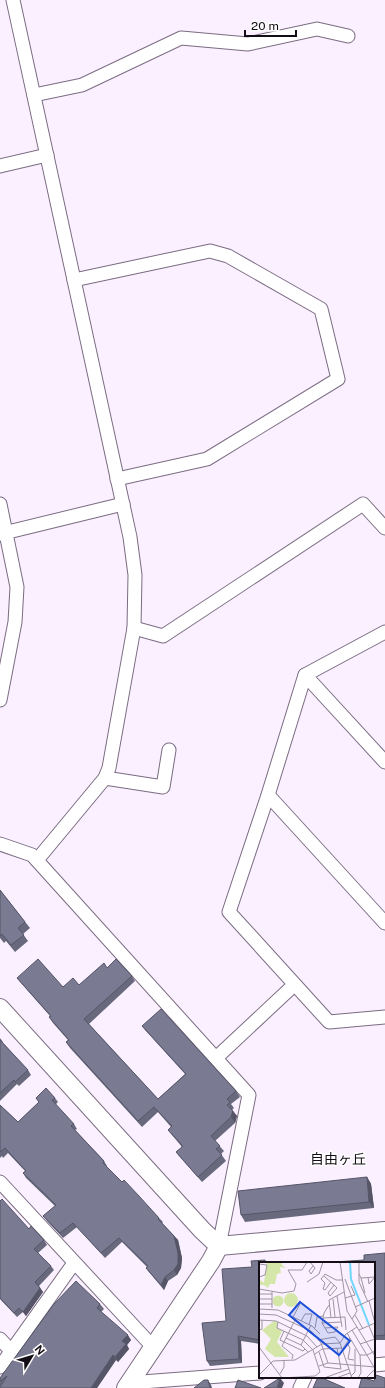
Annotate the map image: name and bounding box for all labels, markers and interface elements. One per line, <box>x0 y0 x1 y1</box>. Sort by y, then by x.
scale bar <box>245 12 296 38</box>
text: 20 m <box>251 19 279 33</box>
district label: 自由ヶ丘 <box>310 1151 366 1167</box>
inset map <box>259 1262 375 1378</box>
north arrow <box>12 1336 52 1376</box>
text: N <box>33 1343 47 1357</box>

